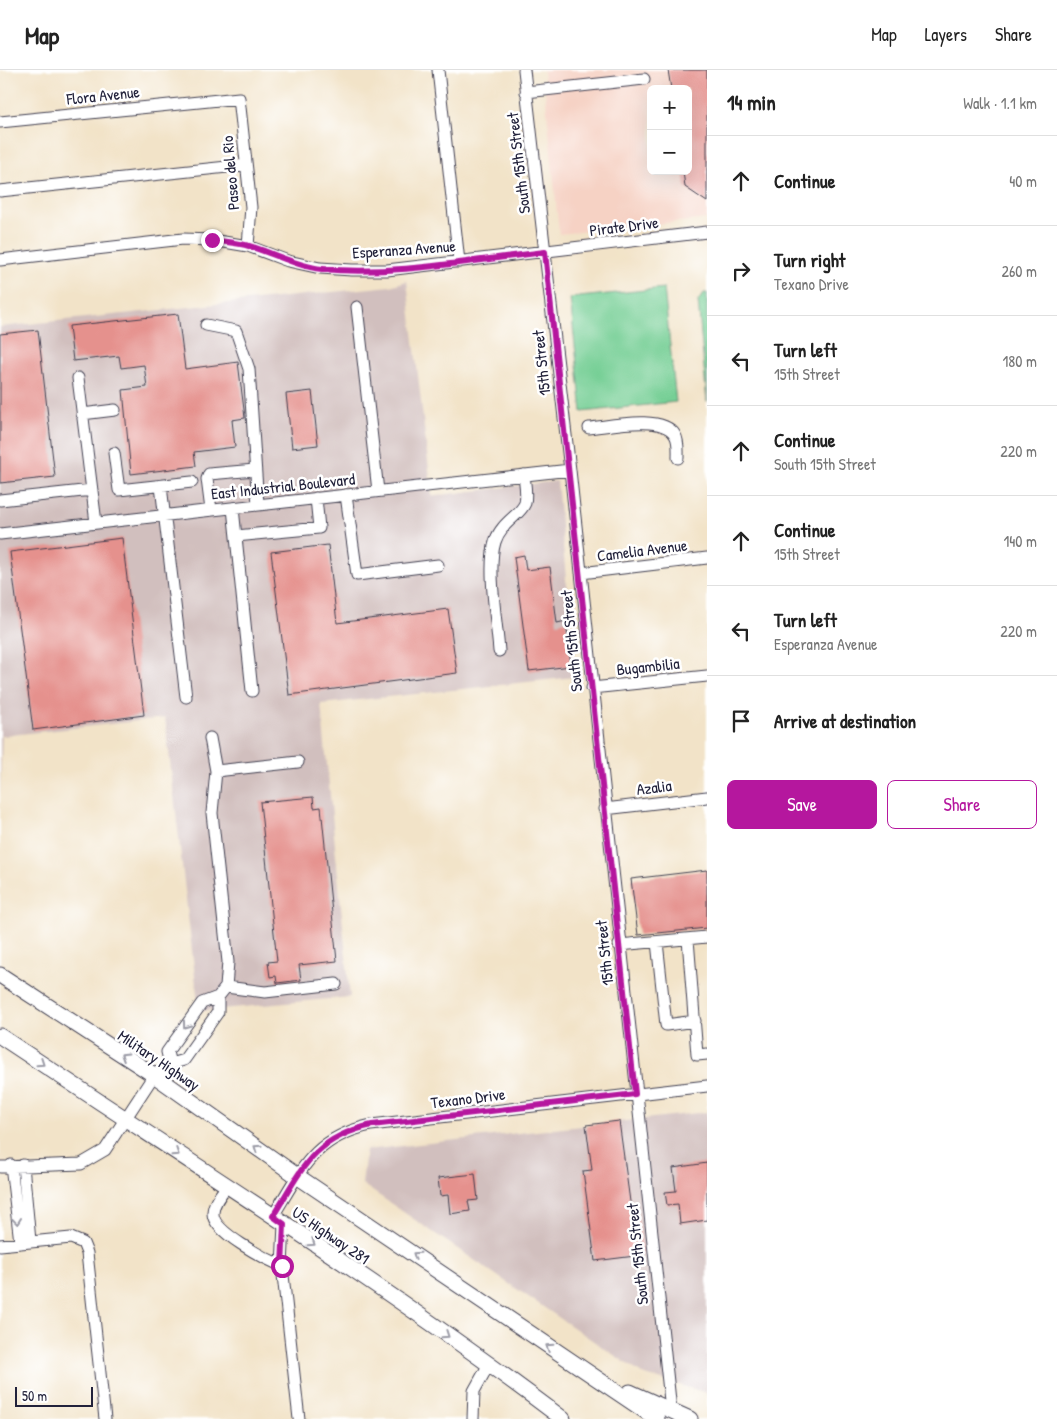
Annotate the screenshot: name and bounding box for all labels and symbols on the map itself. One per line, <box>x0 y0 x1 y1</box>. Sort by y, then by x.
street label: Flora Avenue <box>64 80 141 110</box>
street label: South 15th Street <box>501 111 535 215</box>
street label: Paseo del Rio <box>216 134 244 211</box>
street label: Pirate Drive <box>588 211 660 241</box>
route end <box>201 229 224 252</box>
street label: Esperanza Avenue <box>352 234 457 264</box>
street label: 15th Street <box>527 329 555 397</box>
street label: East Industrial Boulevard <box>210 468 356 504</box>
street label: Camelia Avenue <box>596 533 689 566</box>
street label: South 15th Street <box>555 589 587 693</box>
street label: Bugambilia <box>615 652 681 680</box>
street label: Azalia <box>635 774 673 800</box>
street label: 15th Street <box>590 919 618 987</box>
one-way arrow <box>183 1019 192 1029</box>
street label: Military Highway <box>114 1024 205 1096</box>
one-way arrow <box>120 1053 129 1062</box>
one-way arrow <box>35 1057 44 1067</box>
street label: Texano Drive <box>430 1082 507 1113</box>
one-way arrow <box>253 1145 263 1154</box>
one-way arrow <box>171 1147 180 1156</box>
street label: US Highway 281 <box>288 1201 374 1269</box>
street label: South 15th Street <box>621 1202 653 1306</box>
one-way arrow <box>11 1217 22 1225</box>
one-way arrow <box>306 1237 315 1246</box>
one-way arrow <box>412 1252 421 1261</box>
route start <box>271 1255 294 1278</box>
one-way arrow <box>440 1329 449 1338</box>
one-way arrow <box>546 1344 555 1354</box>
scale bar <box>15 1384 92 1407</box>

